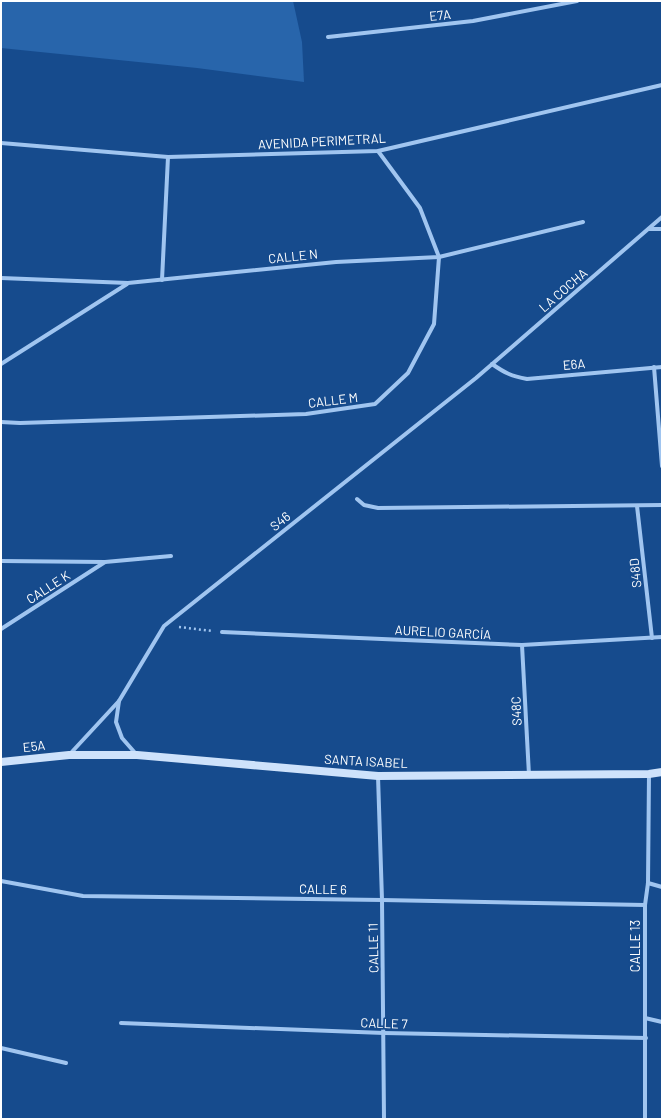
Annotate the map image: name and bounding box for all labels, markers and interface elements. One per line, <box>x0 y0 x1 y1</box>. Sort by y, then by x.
street label: E7A <box>428 6 452 24</box>
street label: AVENIDA PERIMETRAL <box>258 130 386 152</box>
street label: CALLE N <box>267 245 319 267</box>
street label: LA COCHA <box>536 265 591 315</box>
street label: E6A <box>562 355 586 373</box>
street label: CALLE M <box>307 389 359 411</box>
street label: S46 <box>267 508 294 534</box>
street label: S48D <box>625 557 645 589</box>
street label: CALLE K <box>23 567 73 607</box>
street label: AURELIO GARCÍA <box>394 621 492 643</box>
street label: S48C <box>507 696 525 726</box>
street label: E5A <box>22 737 46 755</box>
street label: SANTA ISABEL <box>324 751 408 771</box>
street label: CALLE 6 <box>299 881 347 897</box>
street label: CALLE 13 <box>627 920 643 972</box>
street label: CALLE 11 <box>365 923 381 973</box>
street label: CALLE 7 <box>360 1014 408 1032</box>

